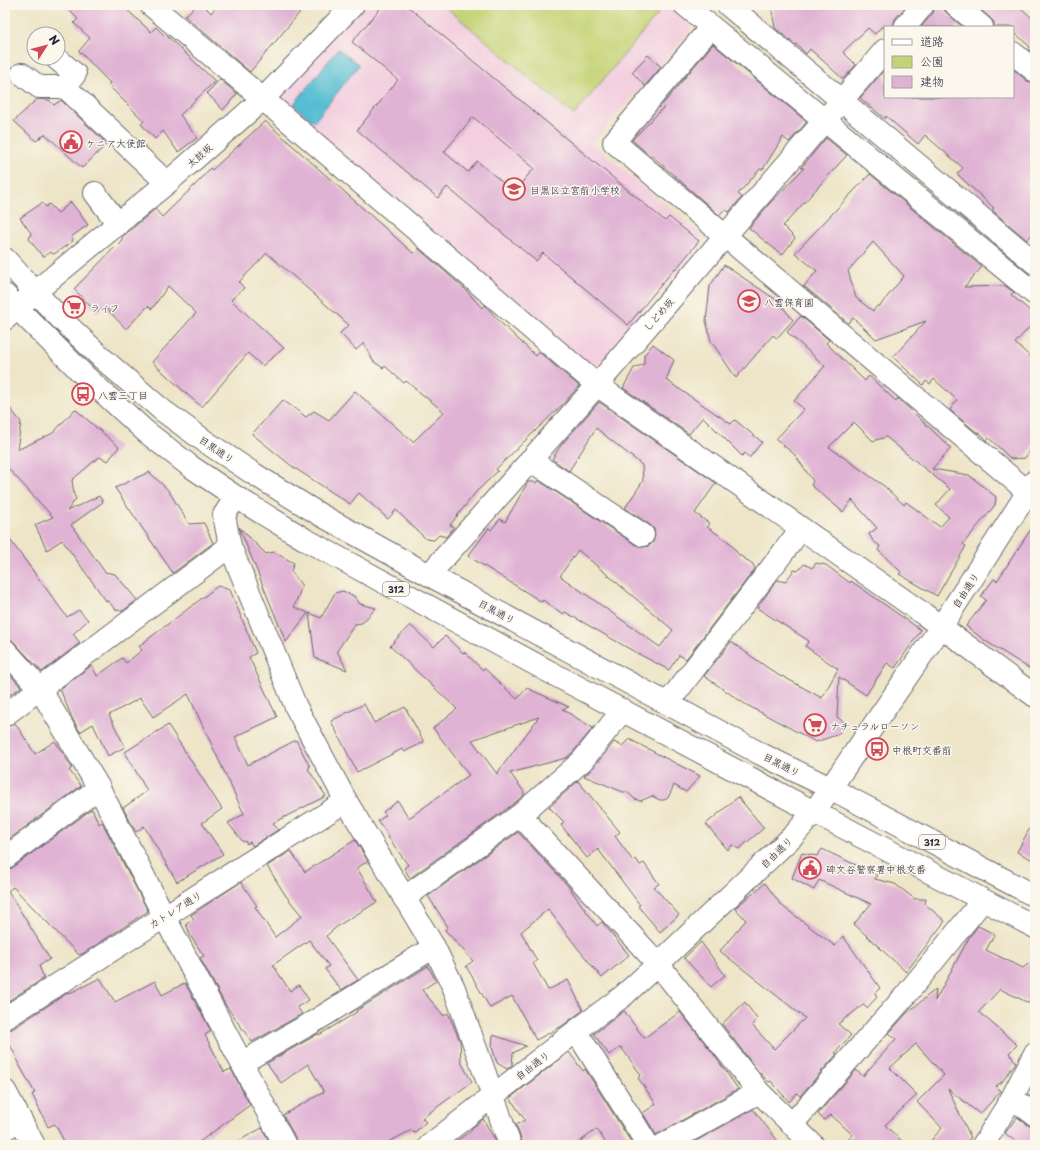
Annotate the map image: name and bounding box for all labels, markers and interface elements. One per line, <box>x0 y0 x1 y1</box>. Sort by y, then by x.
north arrow <box>26 26 66 66</box>
legend <box>884 26 1014 98</box>
text: N <box>45 31 64 49</box>
text: 道路 <box>920 32 944 50</box>
text: 公園 <box>920 52 944 70</box>
text: 建物 <box>920 72 944 90</box>
public building icon: ケニア大使館 <box>58 129 84 155</box>
place label: ケニア大使館 <box>86 135 146 150</box>
street label: 太鼓坂 <box>183 139 215 171</box>
school or university icon: 目黒区立宮前小学校 <box>501 176 527 202</box>
place label: 目黒区立宮前小学校 <box>530 182 620 197</box>
school or university icon: 八雲保育園 <box>736 288 762 314</box>
supermarket icon: ライフ <box>61 294 87 320</box>
street label: しどめ坂 <box>639 294 677 334</box>
place label: 八雲保育園 <box>764 294 814 309</box>
place label: ライフ <box>90 300 120 315</box>
bus stop icon: 八雲三丁目 <box>70 381 96 407</box>
place label: 八雲三丁目 <box>98 387 148 402</box>
street label: 目黒通り <box>196 432 238 466</box>
street label: 自由通り <box>948 569 982 611</box>
road number: 312 <box>383 582 409 596</box>
street label: 目黒通り <box>476 595 518 627</box>
supermarket icon: ナチュラルローソン <box>802 712 828 738</box>
place label: ナチュラルローソン <box>830 718 920 733</box>
bus stop icon: 中根町交番前 <box>864 736 890 762</box>
place label: 中根町交番前 <box>892 742 952 757</box>
street label: 目黒通り <box>761 748 803 780</box>
street label: 自由通り <box>756 833 796 871</box>
road number: 312 <box>919 835 945 849</box>
public building icon: 碑文谷警察署中根交番 <box>797 855 823 881</box>
place label: 碑文谷警察署中根交番 <box>826 861 926 876</box>
street label: カトレア通り <box>146 887 204 931</box>
street label: 自由通り <box>512 1047 552 1083</box>

